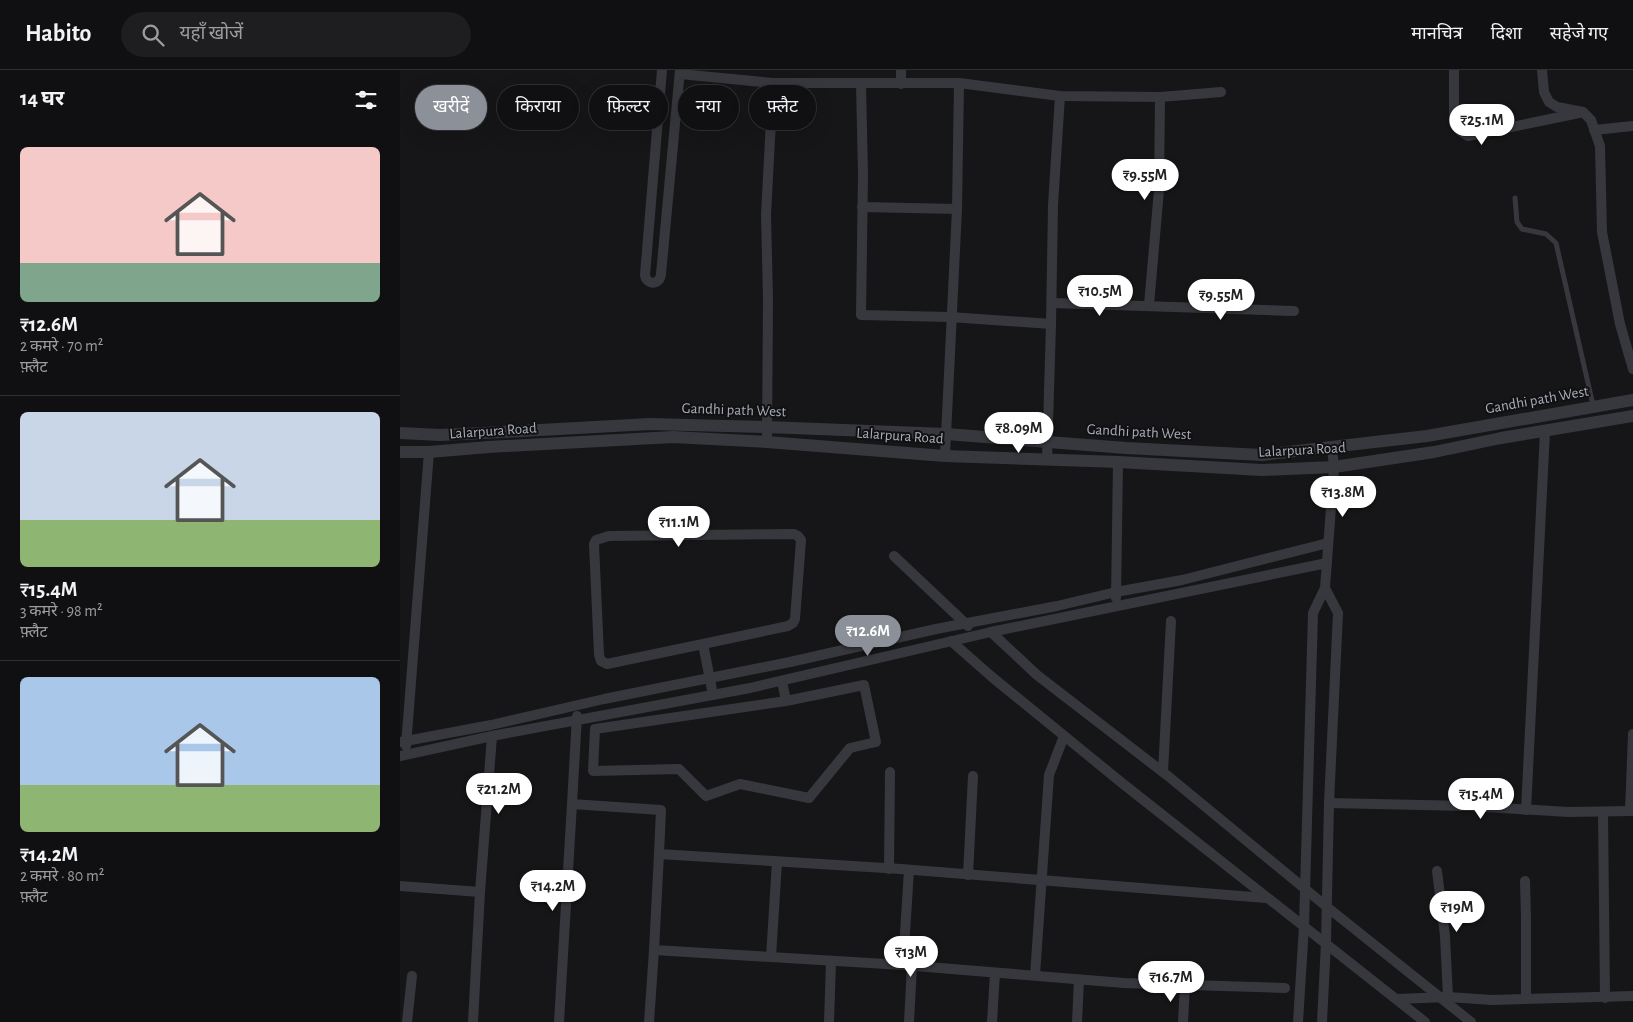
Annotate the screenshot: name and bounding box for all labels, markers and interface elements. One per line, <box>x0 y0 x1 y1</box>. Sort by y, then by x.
search box <box>121 12 471 57</box>
icon: search <box>139 21 167 49</box>
text: Habito <box>25 22 91 46</box>
text: यहाँ खोजें <box>179 24 243 43</box>
text: मानचित्र <box>1411 25 1463 43</box>
text: दिशा <box>1491 25 1522 43</box>
text: सहेजे गए <box>1550 25 1608 43</box>
chip: खरीदें <box>415 85 487 130</box>
chip: किराया <box>497 85 579 130</box>
chip: फ़िल्टर <box>589 85 668 130</box>
chip: नया <box>678 85 739 130</box>
chip: फ़्लैट <box>749 85 816 130</box>
icon: filters <box>352 86 380 114</box>
text: 14 घर <box>20 88 64 109</box>
pin: ₹25.1M <box>1441 104 1523 146</box>
text: ₹25.1M <box>1460 112 1504 128</box>
pin: ₹9.55M <box>1104 158 1186 201</box>
text: ₹9.55M <box>1123 167 1167 183</box>
icon: home <box>155 179 245 269</box>
pin: ₹10.5M <box>1059 274 1141 317</box>
pin: ₹9.55M <box>1180 278 1262 321</box>
text: ₹10.5M <box>1078 283 1122 299</box>
text: ₹9.55M <box>1199 287 1243 303</box>
text: ₹12.6M <box>20 314 78 335</box>
text: 2 कमरे · 70 m² <box>20 338 103 354</box>
text: फ़्लैट <box>20 359 48 375</box>
street label: Gandhi path West <box>1484 383 1590 416</box>
street label: Gandhi path West <box>681 401 787 419</box>
pin: ₹8.09M <box>978 412 1060 454</box>
street label: Lalarpura Road <box>449 420 537 442</box>
text: ₹8.09M <box>995 420 1043 436</box>
street label: Gandhi path West <box>1086 422 1192 442</box>
street label: Lalarpura Road <box>856 425 944 447</box>
street label: Lalarpura Road <box>1258 440 1346 460</box>
icon: home <box>155 445 245 535</box>
pin: ₹13.8M <box>1302 476 1384 518</box>
text: ₹13.8M <box>1321 484 1365 500</box>
pin: ₹11.1M <box>638 506 720 548</box>
text: ₹11.1M <box>659 514 699 530</box>
text: ₹15.4M <box>20 579 78 600</box>
text: 3 कमरे · 98 m² <box>20 603 103 619</box>
pin: ₹12.6M <box>827 614 909 657</box>
text: ₹12.6M <box>846 623 890 639</box>
text: फ़्लैट <box>20 624 48 640</box>
icon: home <box>155 710 245 800</box>
pin: ₹21.2M <box>458 772 540 815</box>
pin: ₹15.4M <box>1440 778 1522 820</box>
text: ₹21.2M <box>477 781 521 797</box>
text: ₹15.4M <box>1459 786 1503 802</box>
text: ₹14.2M <box>20 844 78 865</box>
text: 2 कमरे · 80 m² <box>20 868 104 884</box>
pin: ₹14.2M <box>512 870 594 912</box>
text: ₹14.2M <box>531 878 575 894</box>
text: फ़्लैट <box>20 889 48 905</box>
pin: ₹19M <box>1427 890 1487 933</box>
text: ₹19M <box>1441 899 1473 915</box>
pin: ₹13M <box>881 936 941 978</box>
text: ₹13M <box>895 944 927 960</box>
pin: ₹16.7M <box>1130 960 1212 1003</box>
text: ₹16.7M <box>1149 969 1193 985</box>

